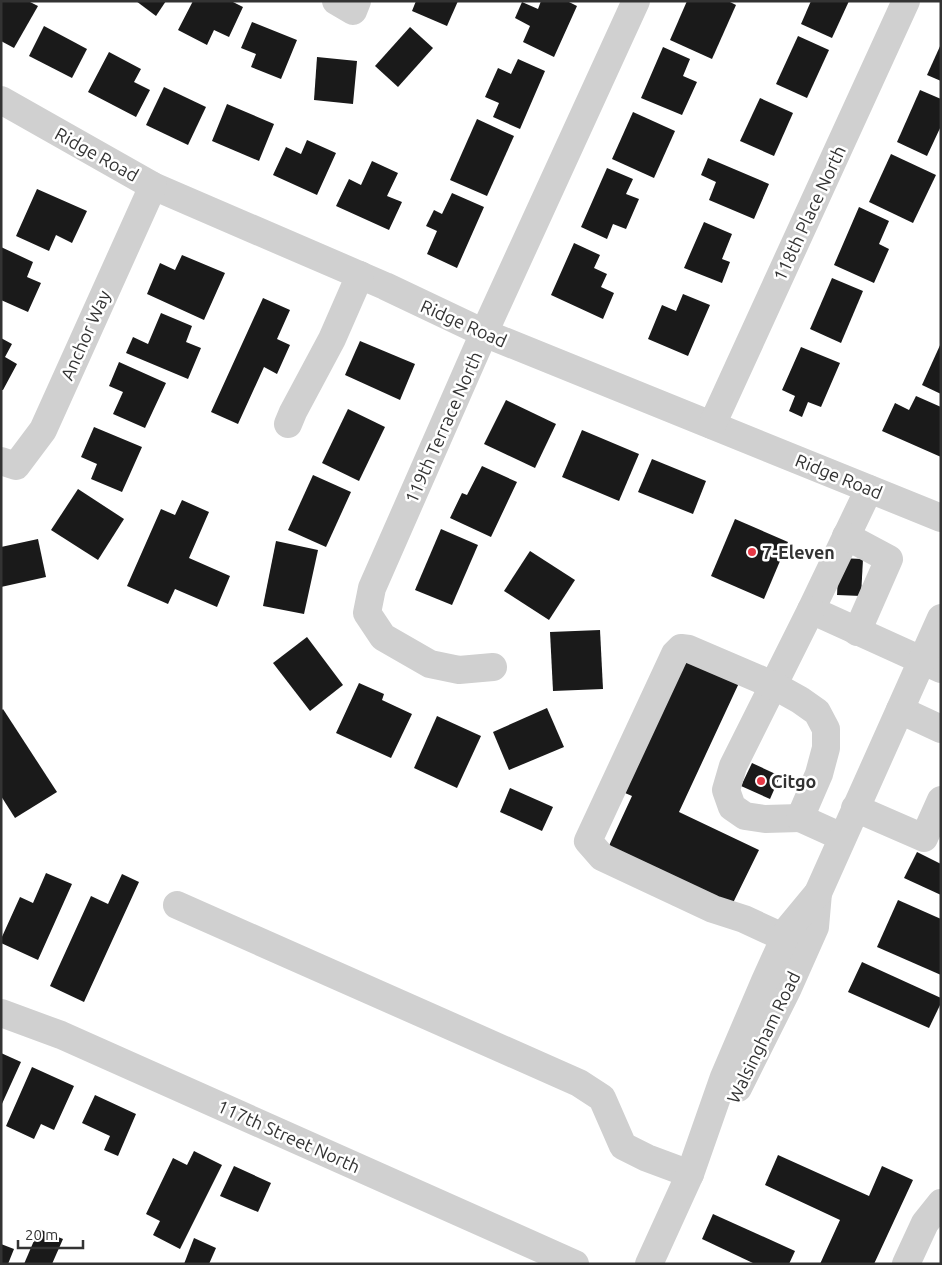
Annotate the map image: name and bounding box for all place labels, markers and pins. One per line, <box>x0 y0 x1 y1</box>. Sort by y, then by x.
place label: 7-Eleven <box>762 542 835 562</box>
marker: 7-Eleven <box>746 546 758 558</box>
place label: Citgo <box>771 771 816 791</box>
marker: Citgo <box>755 775 767 787</box>

